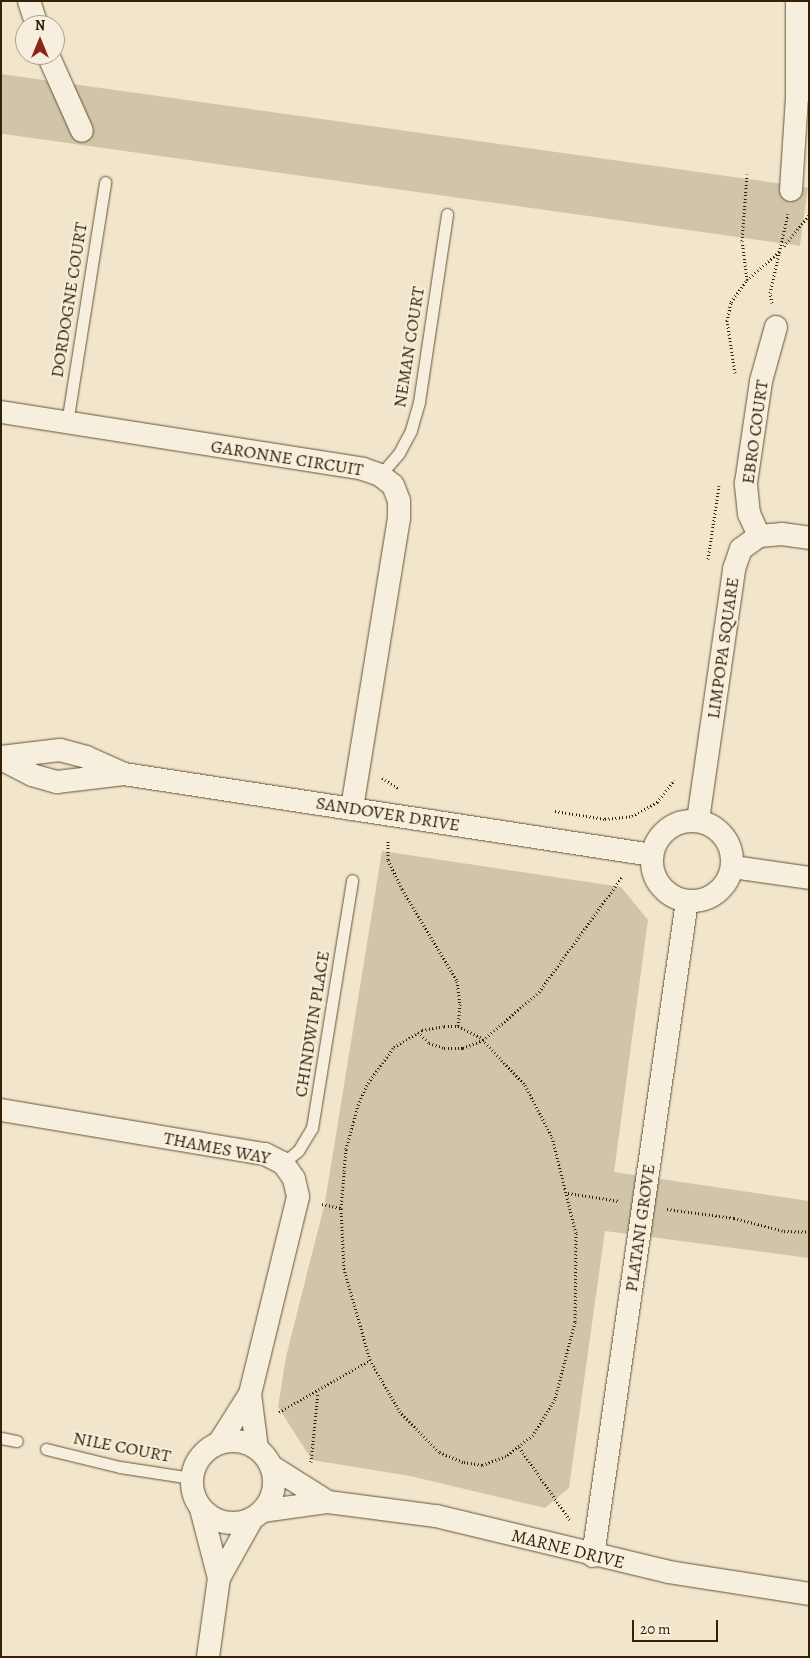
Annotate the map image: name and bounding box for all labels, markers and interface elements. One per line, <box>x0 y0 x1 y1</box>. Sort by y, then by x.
north arrow <box>15 15 65 65</box>
text: N <box>35 16 45 35</box>
street label: DORDOGNE COURT <box>46 221 92 379</box>
street label: NEMAN COURT <box>389 285 429 409</box>
street label: EBRO COURT <box>737 379 773 485</box>
street label: GARONNE CIRCUIT <box>209 435 365 481</box>
street label: LIMPOPA SQUARE <box>702 576 744 720</box>
street label: SANDOVER DRIVE <box>314 792 462 836</box>
street label: CHINDWIN PLACE <box>290 949 334 1099</box>
street label: THAMES WAY <box>162 1127 272 1169</box>
street label: PLATANI GROVE <box>620 1163 660 1293</box>
street label: NILE COURT <box>71 1427 173 1467</box>
street label: MARNE DRIVE <box>509 1525 627 1573</box>
scale bar <box>635 1610 721 1642</box>
text: 20 m <box>640 1619 671 1639</box>

